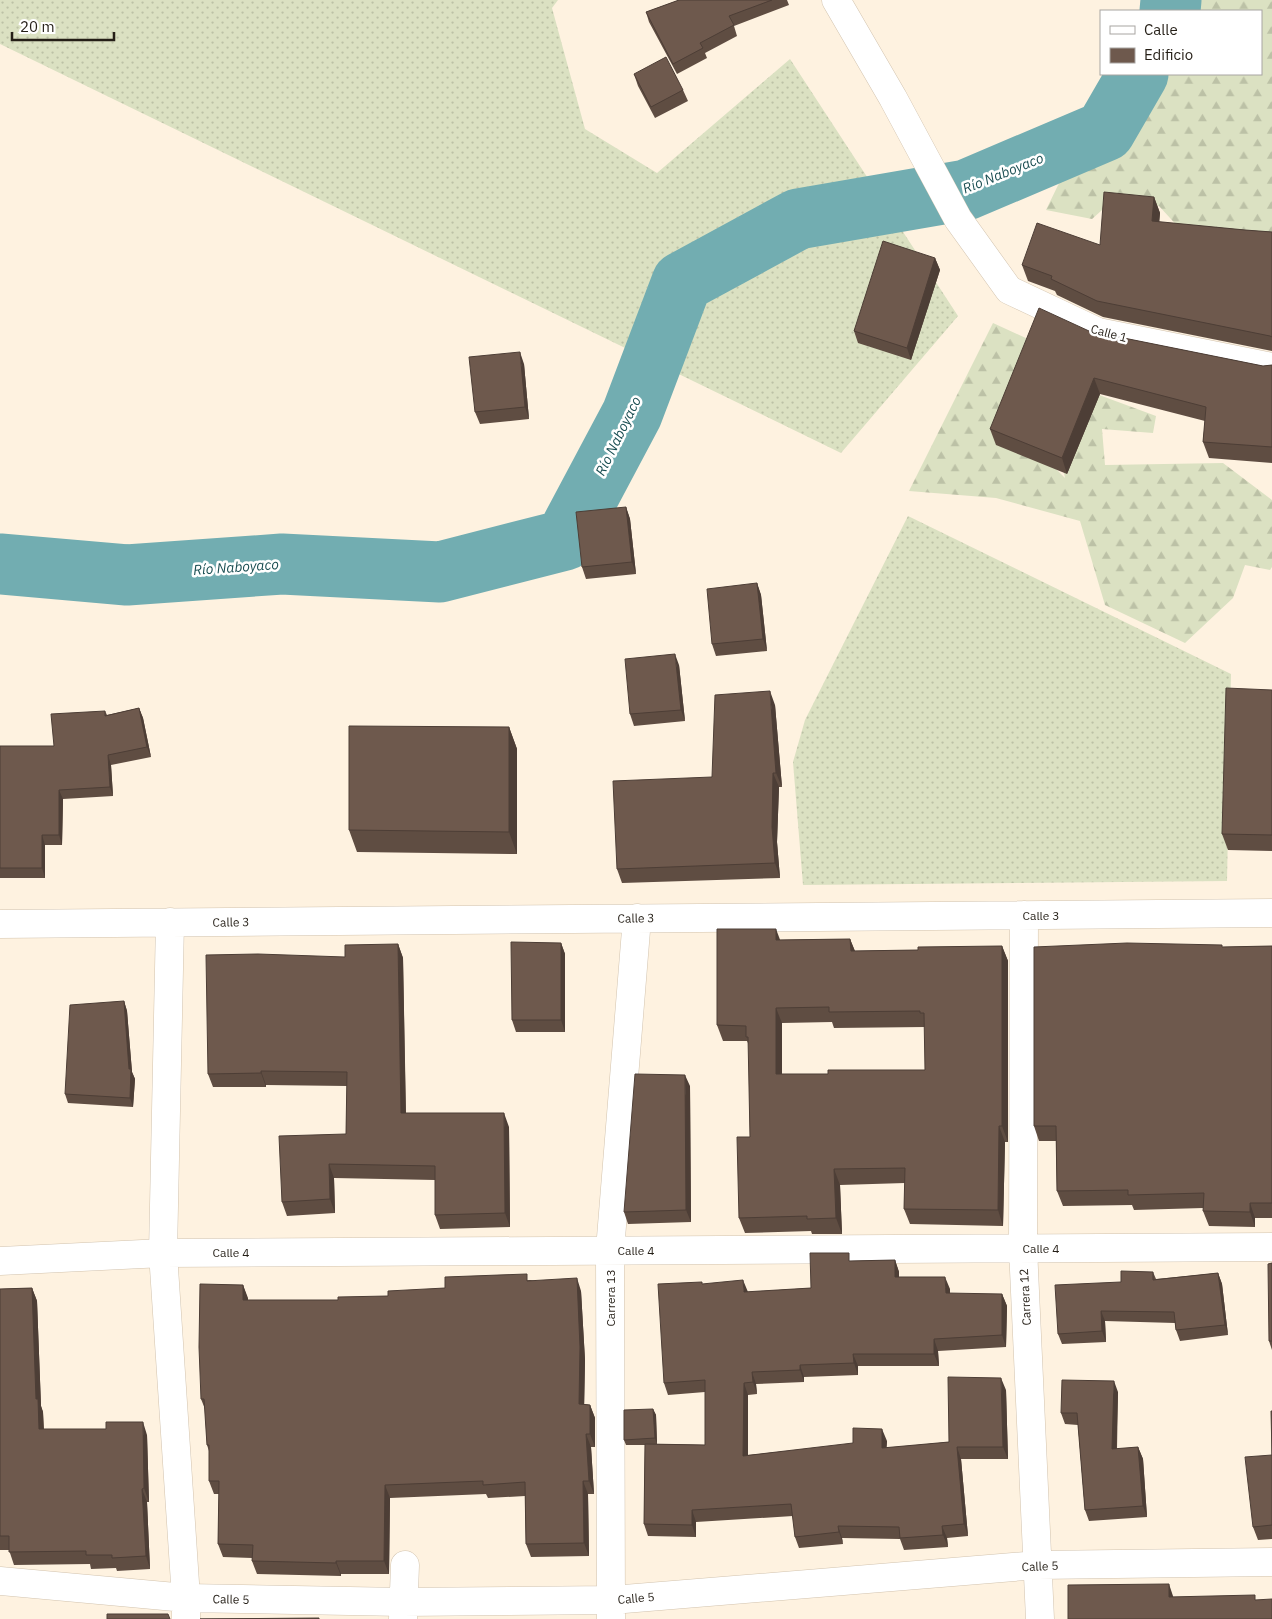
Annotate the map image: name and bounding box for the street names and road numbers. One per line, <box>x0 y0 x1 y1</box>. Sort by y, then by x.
street label: Calle 1 <box>1089 321 1129 345</box>
street label: Calle 3 <box>1023 908 1059 923</box>
street label: Calle 3 <box>617 910 655 926</box>
street label: Calle 3 <box>212 914 250 930</box>
street label: Calle 4 <box>1023 1241 1059 1256</box>
street label: Calle 4 <box>618 1243 654 1258</box>
street label: Calle 4 <box>213 1245 249 1260</box>
street label: Carrera 12 <box>1016 1268 1034 1326</box>
street label: Carrera 13 <box>603 1269 618 1327</box>
street label: Calle 5 <box>1021 1558 1059 1574</box>
street label: Calle 5 <box>617 1589 655 1607</box>
street label: Calle 5 <box>212 1591 250 1607</box>

